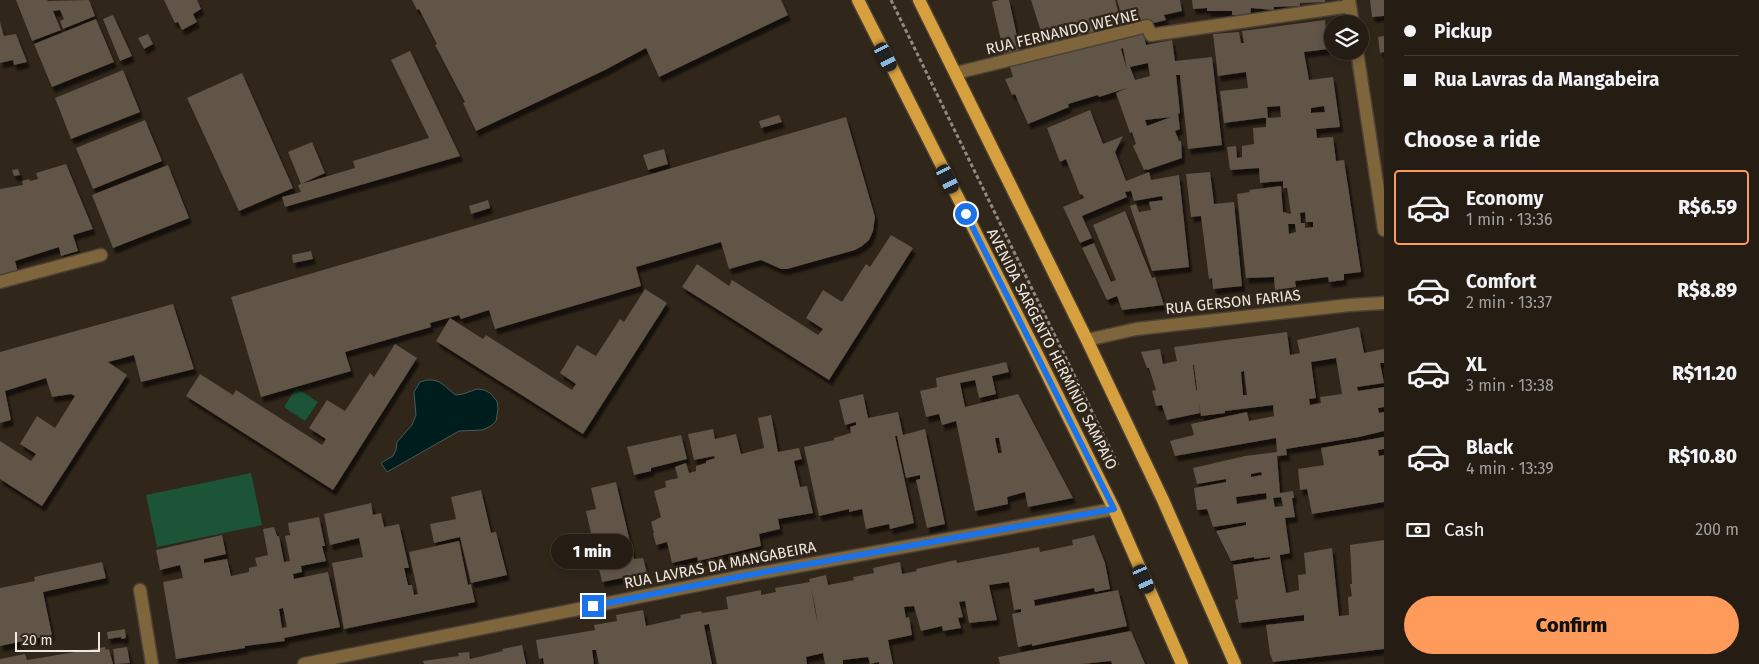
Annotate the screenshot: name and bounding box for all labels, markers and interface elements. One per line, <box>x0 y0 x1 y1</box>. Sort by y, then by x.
street label: RUA FERNANDO WEYNE <box>984 6 1140 58</box>
map controls <box>1324 15 1369 60</box>
button: layers <box>1324 15 1369 60</box>
text: Pickup <box>1434 20 1492 43</box>
car <box>872 40 899 74</box>
text: Rua Lavras da Mangabeira <box>1434 68 1659 91</box>
text: Choose a ride <box>1404 126 1540 153</box>
car <box>934 162 961 196</box>
icon: car <box>1406 185 1451 230</box>
text: Economy <box>1466 187 1543 210</box>
text: R$6.59 <box>1678 196 1737 219</box>
route start <box>955 203 977 225</box>
text: 1 min · 13:36 <box>1466 210 1553 229</box>
street label: AVENIDA SARGENTO HERMÍNIO SAMPAIO <box>983 225 1121 473</box>
icon: car <box>1406 268 1451 313</box>
text: Comfort <box>1466 270 1536 293</box>
text: R$8.89 <box>1677 279 1737 302</box>
street label: RUA GERSON FARIAS <box>1164 286 1302 318</box>
text: 2 min · 13:37 <box>1466 293 1552 312</box>
icon: car <box>1406 351 1451 396</box>
text: XL <box>1466 353 1487 376</box>
text: R$11.20 <box>1672 362 1737 385</box>
text: 3 min · 13:38 <box>1466 376 1554 395</box>
icon: car <box>1406 434 1451 479</box>
text: Black <box>1466 436 1513 459</box>
text: R$10.80 <box>1668 445 1737 468</box>
text: 4 min · 13:39 <box>1466 459 1554 478</box>
icon: cash <box>1404 516 1432 544</box>
text: Cash <box>1444 518 1485 541</box>
text: 200 m <box>1695 520 1739 539</box>
callout: 1 min <box>552 534 634 568</box>
street label: RUA LAVRAS DA MANGABEIRA <box>622 537 818 592</box>
text: 1 min <box>573 542 611 561</box>
car <box>1131 562 1156 596</box>
route end <box>582 595 604 617</box>
button: Confirm <box>1404 596 1739 654</box>
scale bar <box>15 629 100 652</box>
text: 20 m <box>22 632 52 649</box>

